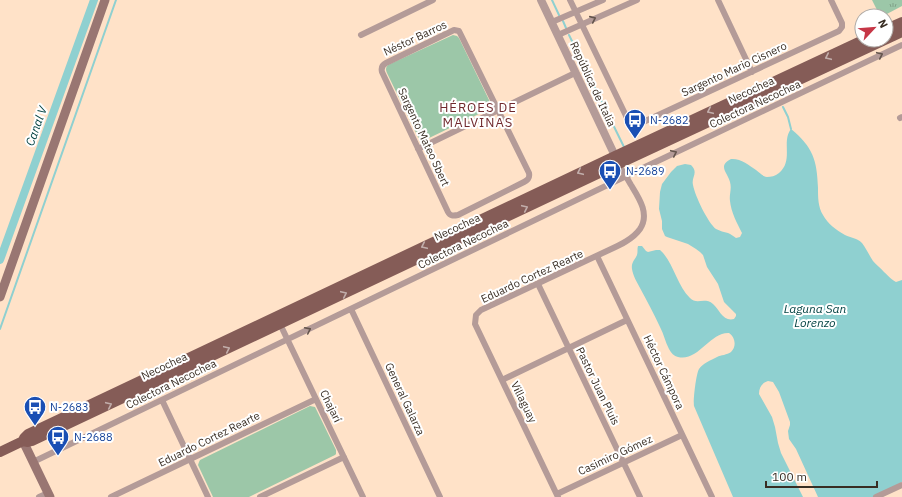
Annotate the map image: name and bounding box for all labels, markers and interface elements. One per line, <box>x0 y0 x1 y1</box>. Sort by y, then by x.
north arrow <box>854 8 894 48</box>
one-way arrow <box>589 16 597 24</box>
street label: Néstor Barros <box>381 17 449 59</box>
text: N <box>875 17 891 30</box>
street label: Sargento Mario Cisnero <box>679 38 789 100</box>
street label: República de Italia <box>567 39 619 129</box>
one-way arrow <box>825 52 832 60</box>
one-way arrow <box>875 52 883 60</box>
street label: Necochea <box>726 73 776 107</box>
street label: Colectora Necochea <box>707 77 803 131</box>
street label: Sargento Mateo Sbert <box>395 86 453 188</box>
district label: HÉROES DE MALVINAS <box>439 99 517 131</box>
water label: Canal V <box>22 103 50 148</box>
one-way arrow <box>707 106 715 114</box>
bus stop icon: N-2682 <box>622 107 648 140</box>
place label: N-2682 <box>650 113 689 127</box>
one-way arrow <box>669 150 677 158</box>
bus stop icon: N-2689 <box>597 158 623 191</box>
place label: N-2689 <box>626 164 665 178</box>
one-way arrow <box>576 167 584 175</box>
one-way arrow <box>521 205 528 213</box>
street label: Necochea <box>432 210 482 244</box>
street label: Colectora Necochea <box>415 216 511 272</box>
one-way arrow <box>421 241 429 249</box>
street label: Eduardo Cortez Rearte <box>479 246 585 306</box>
one-way arrow <box>340 291 348 299</box>
water label: Laguna San Lorenzo <box>784 301 847 330</box>
one-way arrow <box>303 327 311 335</box>
street label: Héctor Cámpora <box>641 332 687 412</box>
street label: Pastor Juan Pluis <box>573 345 623 427</box>
one-way arrow <box>222 346 230 354</box>
street label: Necochea <box>139 349 189 383</box>
street label: Colectora Necochea <box>123 356 219 412</box>
street label: General Galarza <box>382 360 428 438</box>
street label: Villaguay <box>508 379 540 426</box>
street label: Chajarí <box>317 387 345 425</box>
bus stop icon: N-2683 <box>22 394 48 427</box>
place label: N-2683 <box>50 400 89 414</box>
one-way arrow <box>105 402 113 410</box>
street label: Eduardo Cortez Rearte <box>156 408 262 470</box>
bus stop icon: N-2688 <box>45 424 71 457</box>
place label: N-2688 <box>74 430 113 444</box>
street label: Casimiro Gómez <box>576 432 654 478</box>
scale bar <box>766 463 877 489</box>
text: 100 m <box>772 469 807 484</box>

